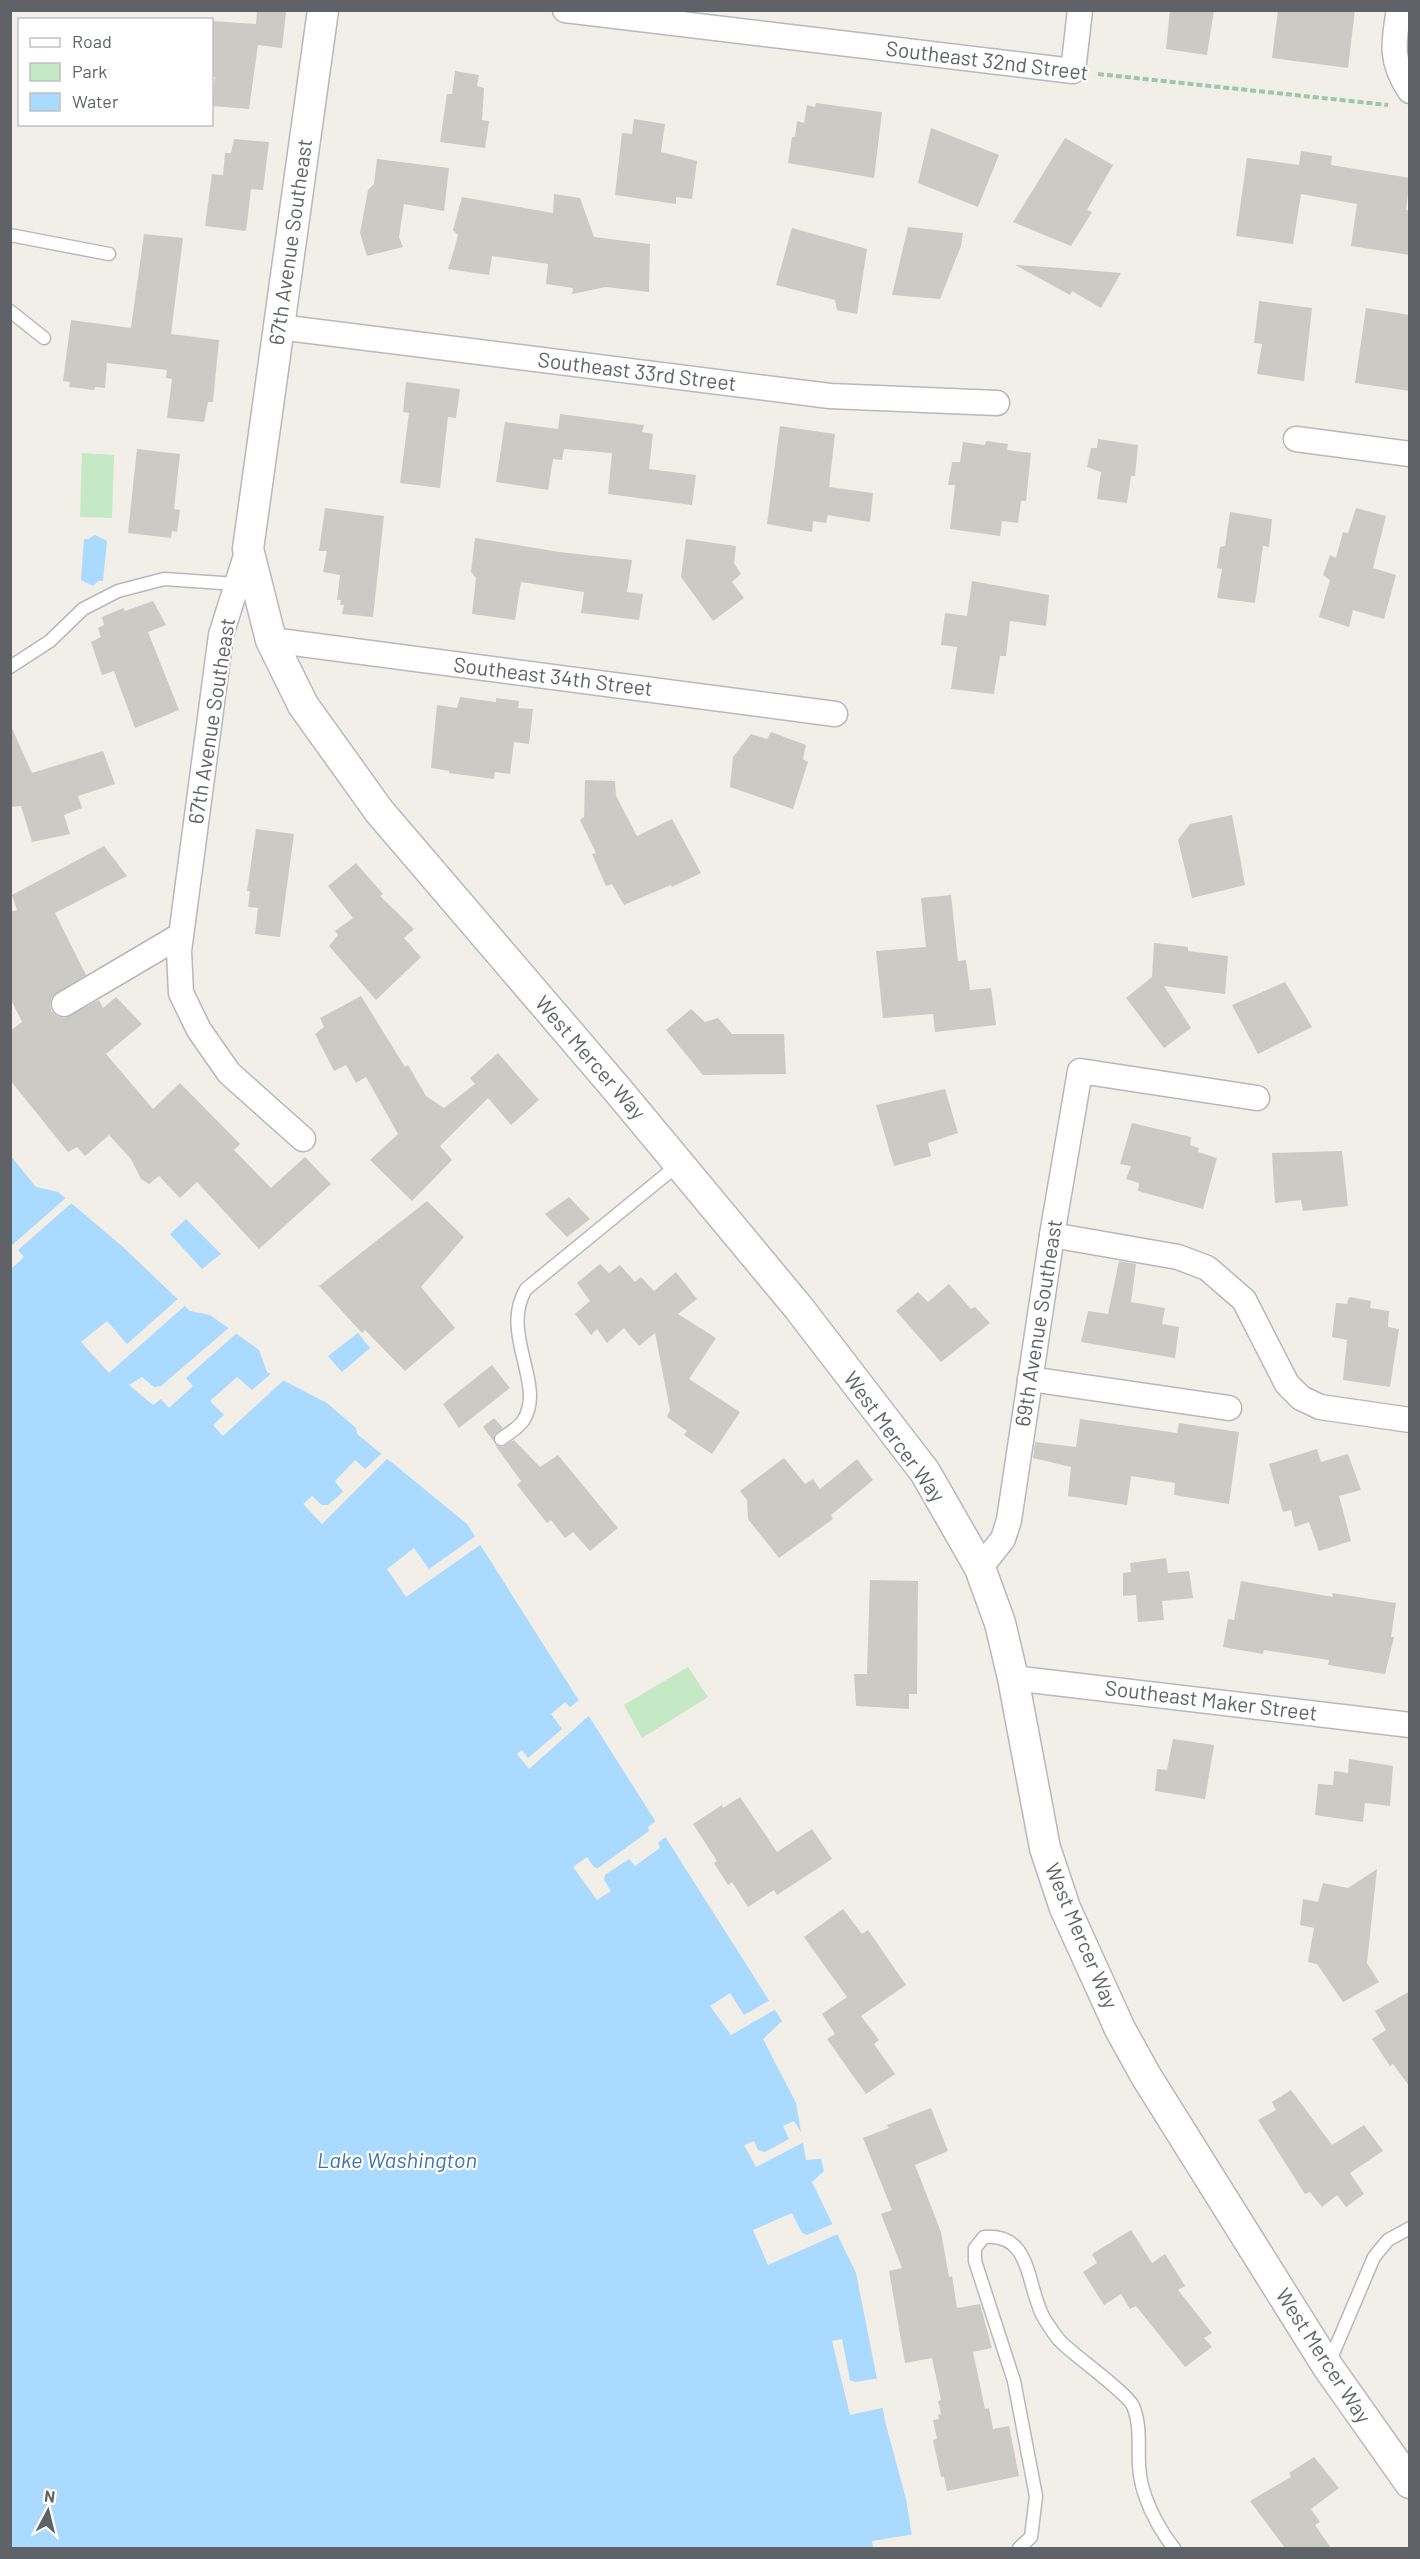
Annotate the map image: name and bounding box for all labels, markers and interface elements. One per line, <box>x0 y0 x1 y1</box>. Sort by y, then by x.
legend <box>18 18 213 126</box>
text: Road <box>72 30 112 52</box>
street label: Southeast 32nd Street <box>885 35 1090 84</box>
text: Park <box>72 60 107 82</box>
text: Water <box>72 90 119 112</box>
street label: 67th Avenue Southeast <box>263 137 316 347</box>
street label: Southeast 33rd Street <box>537 346 738 395</box>
street label: 67th Avenue Southeast <box>182 616 239 826</box>
street label: Southeast 34th Street <box>452 651 654 700</box>
street label: West Mercer Way <box>531 990 652 1124</box>
street label: 69th Avenue Southeast <box>1009 1218 1066 1428</box>
street label: West Mercer Way <box>839 1366 951 1507</box>
street label: Southeast Maker Street <box>1104 1674 1319 1725</box>
street label: West Mercer Way <box>1040 1859 1124 2012</box>
water label: Lake Washington <box>317 2146 477 2172</box>
street label: West Mercer Way <box>1271 2283 1377 2428</box>
north arrow <box>18 2481 78 2541</box>
text: N <box>43 2486 56 2506</box>

